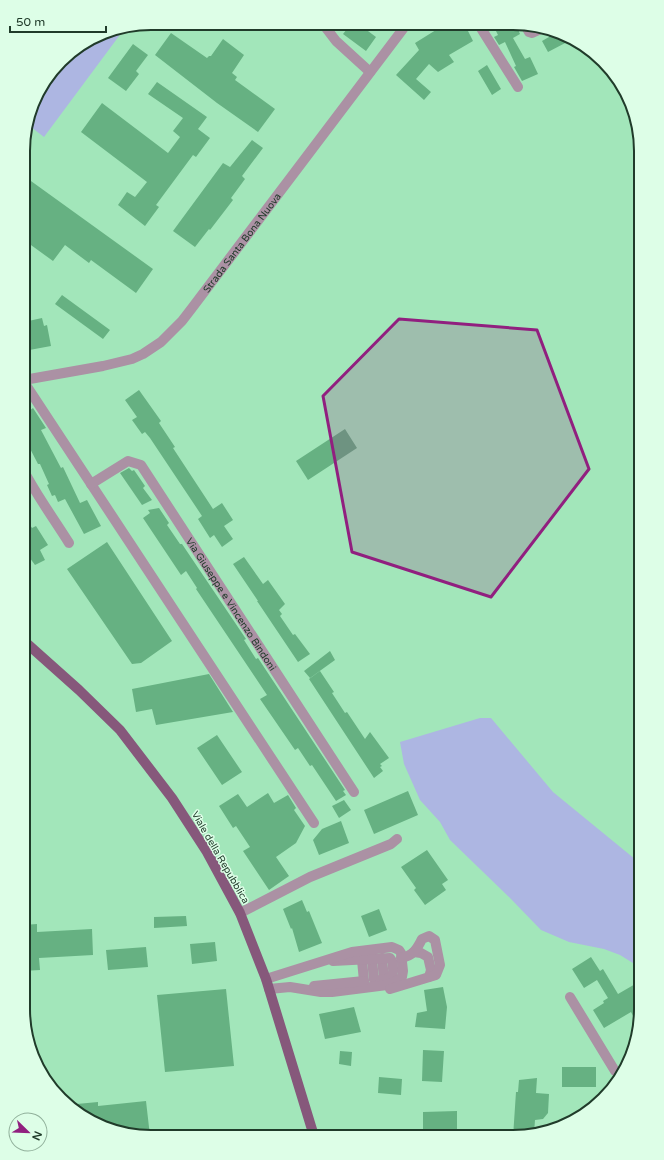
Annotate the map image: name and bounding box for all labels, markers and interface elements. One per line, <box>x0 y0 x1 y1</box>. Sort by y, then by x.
scale bar <box>10 8 106 34</box>
text: 50 m <box>16 15 45 29</box>
street label: Strada Santa Bona Nuova <box>201 191 284 295</box>
street label: Via Giuseppe e Vincenzo Bindoni <box>183 536 278 673</box>
street label: Viale della Repubblica <box>189 809 251 906</box>
north arrow <box>8 1112 48 1152</box>
text: N <box>29 1129 44 1142</box>

